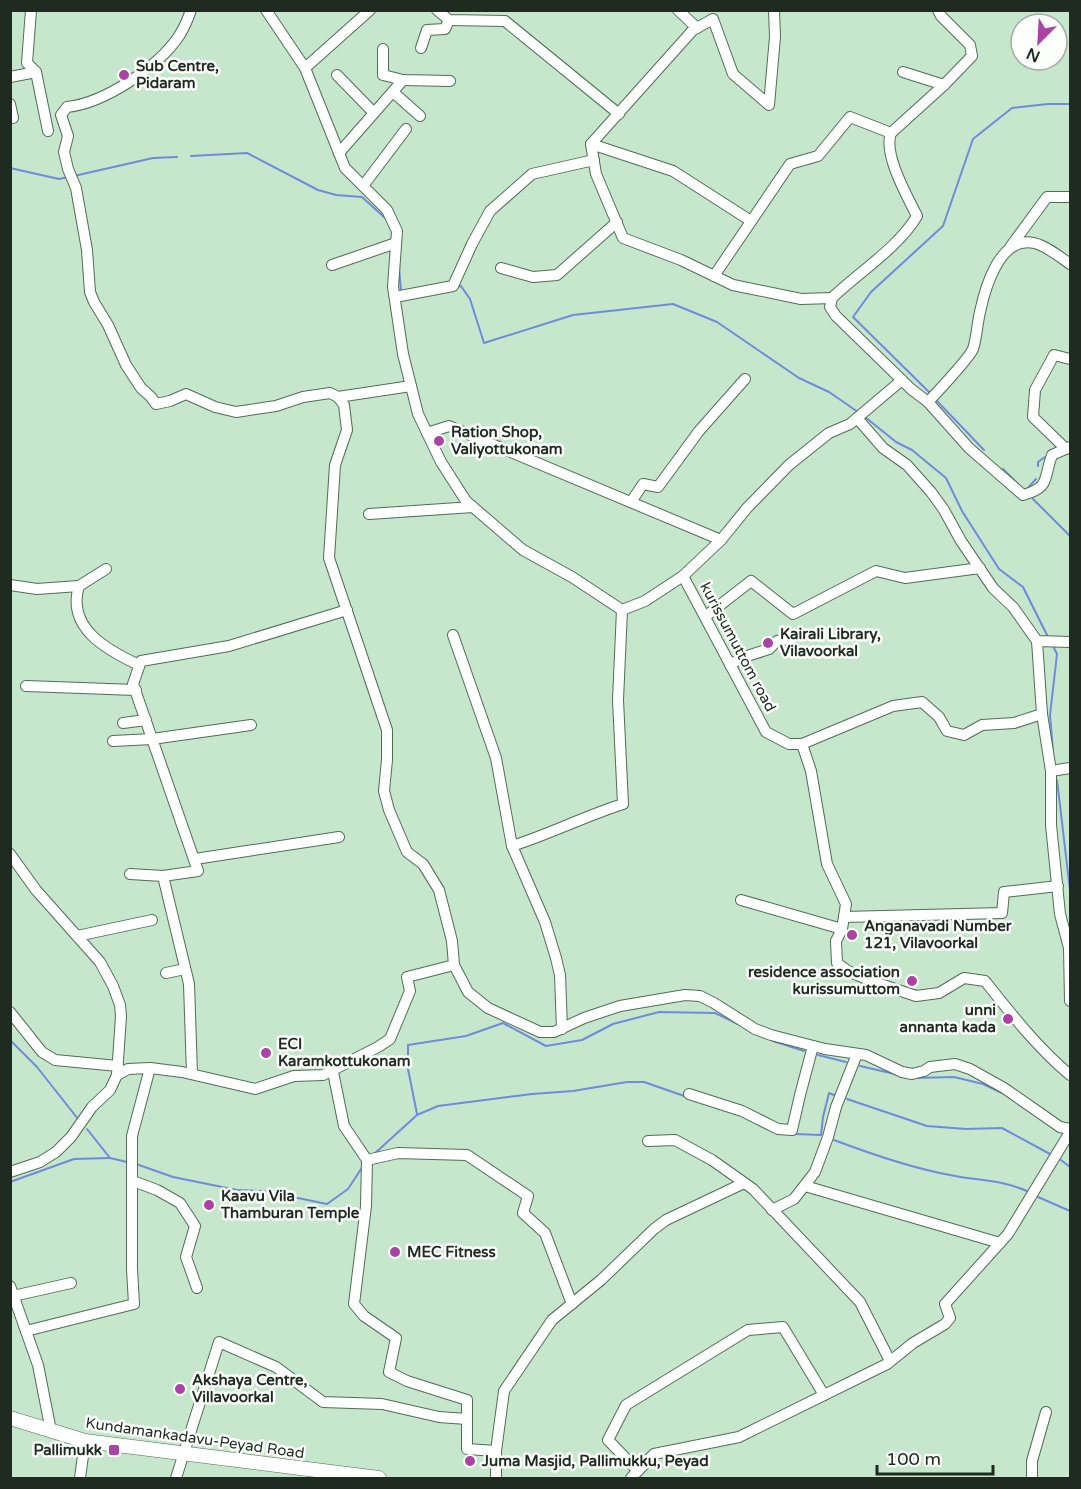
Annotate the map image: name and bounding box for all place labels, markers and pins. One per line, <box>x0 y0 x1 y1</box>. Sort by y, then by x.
place label: Sub Centre, Pidaram <box>136 57 219 92</box>
marker: Sub Centre, Pidaram <box>117 68 131 82</box>
place label: Ration Shop, Valiyottukonam <box>451 423 563 459</box>
marker: Ration Shop, Valiyottukonam <box>432 434 446 448</box>
place label: Kairali Library, Vilavoorkal <box>780 625 881 660</box>
marker: Kairali Library, Vilavoorkal <box>761 636 775 650</box>
place label: Anganavadi Number 121, Vilavoorkal <box>864 917 1012 952</box>
marker: Anganavadi Number 121, Vilavoorkal <box>845 928 859 942</box>
place label: residence association kurissumuttom <box>748 963 900 998</box>
marker: residence association kurissumuttom <box>905 974 919 988</box>
place label: unni annanta kada <box>900 1001 996 1036</box>
marker: unni annanta kada <box>1001 1012 1015 1026</box>
place label: ECI Karamkottukonam <box>278 1035 411 1070</box>
marker: ECI Karamkottukonam <box>259 1046 273 1060</box>
place label: Kaavu Vila Thamburan Temple <box>220 1187 360 1223</box>
marker: Kaavu Vila Thamburan Temple <box>202 1198 216 1212</box>
place label: MEC Fitness <box>407 1243 496 1261</box>
marker: MEC Fitness <box>388 1245 402 1259</box>
place label: Akshaya Centre, Villavoorkal <box>192 1371 307 1406</box>
marker: Akshaya Centre, Villavoorkal <box>173 1382 187 1396</box>
place label: Pallimukk <box>33 1441 102 1459</box>
marker: Pallimukk <box>107 1443 121 1457</box>
place label: Juma Masjid, Pallimukku, Peyad <box>481 1452 709 1471</box>
marker: Juma Masjid, Pallimukku, Peyad <box>463 1454 477 1468</box>

